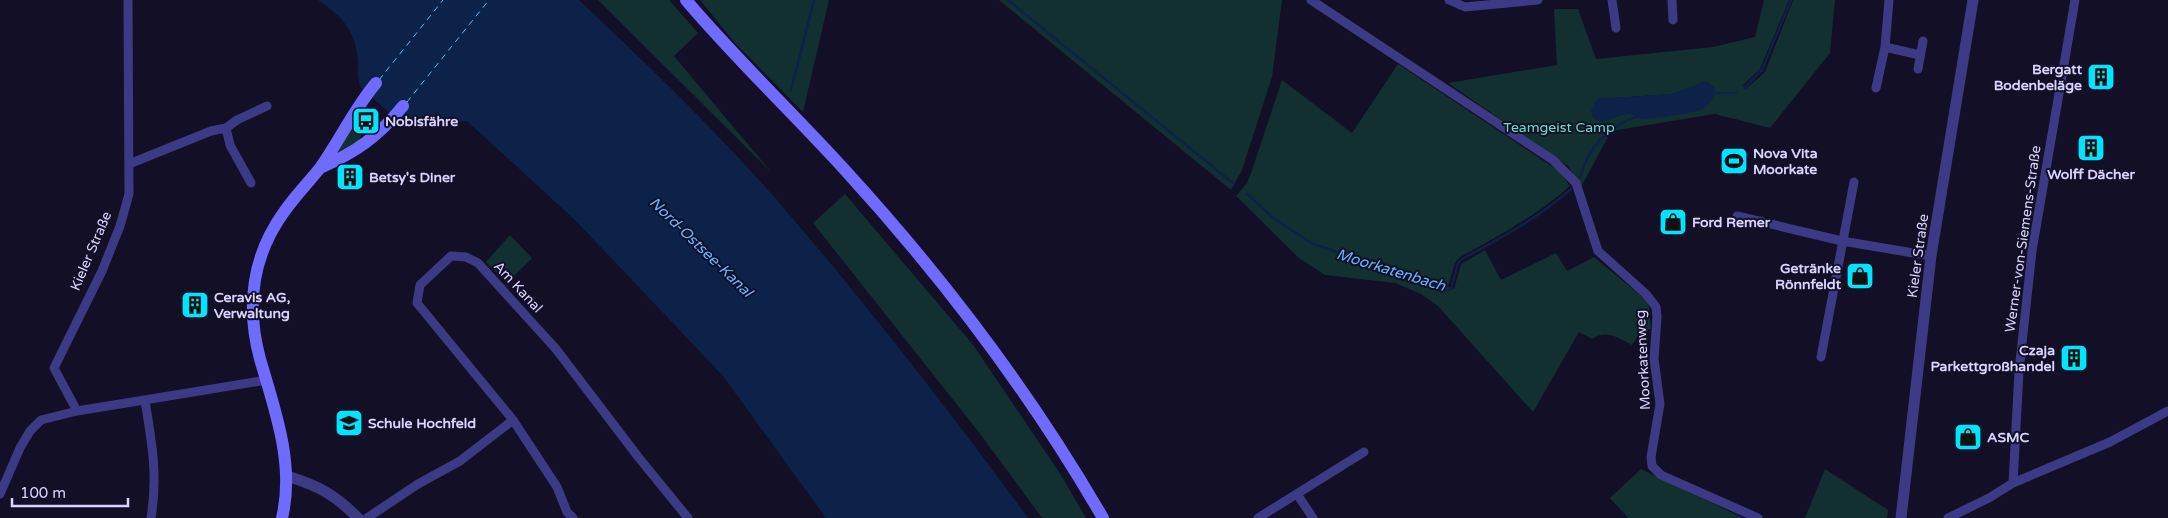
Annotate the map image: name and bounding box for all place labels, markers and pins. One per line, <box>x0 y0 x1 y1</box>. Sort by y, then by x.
place label: Bergatt Bodenbeläge <box>1994 61 2083 94</box>
building icon: Bergatt Bodenbeläge <box>2086 62 2116 92</box>
bus stop icon: Nobisfähre <box>351 106 381 136</box>
place label: Nobisfähre <box>385 113 458 130</box>
building icon: Wolff Dächer <box>2076 133 2106 163</box>
place label: Nova Vita Moorkate <box>1753 145 1818 178</box>
sports icon: Nova Vita Moorkate <box>1719 146 1749 176</box>
building icon: Betsy's Diner <box>335 162 365 192</box>
place label: Wolff Dächer <box>2047 166 2135 183</box>
place label: Betsy's Diner <box>369 169 456 186</box>
shop icon: Ford Remer <box>1658 207 1688 237</box>
place label: Ford Remer <box>1692 214 1771 231</box>
place label: Getränke Rönnfeldt <box>1775 260 1842 293</box>
shop icon: Getränke Rönnfeldt <box>1845 261 1875 291</box>
place label: Ceravis AG, Verwaltung <box>214 289 290 322</box>
building icon: Ceravis AG, Verwaltung <box>180 290 210 320</box>
place label: Czaja Parkettgroßhandel <box>1931 342 2055 375</box>
building icon: Czaja Parkettgroßhandel <box>2059 343 2089 373</box>
school or university icon: Schule Hochfeld <box>334 408 364 438</box>
place label: Schule Hochfeld <box>368 415 476 432</box>
shop icon: ASMC <box>1953 422 1983 452</box>
place label: ASMC <box>1987 429 2030 446</box>

